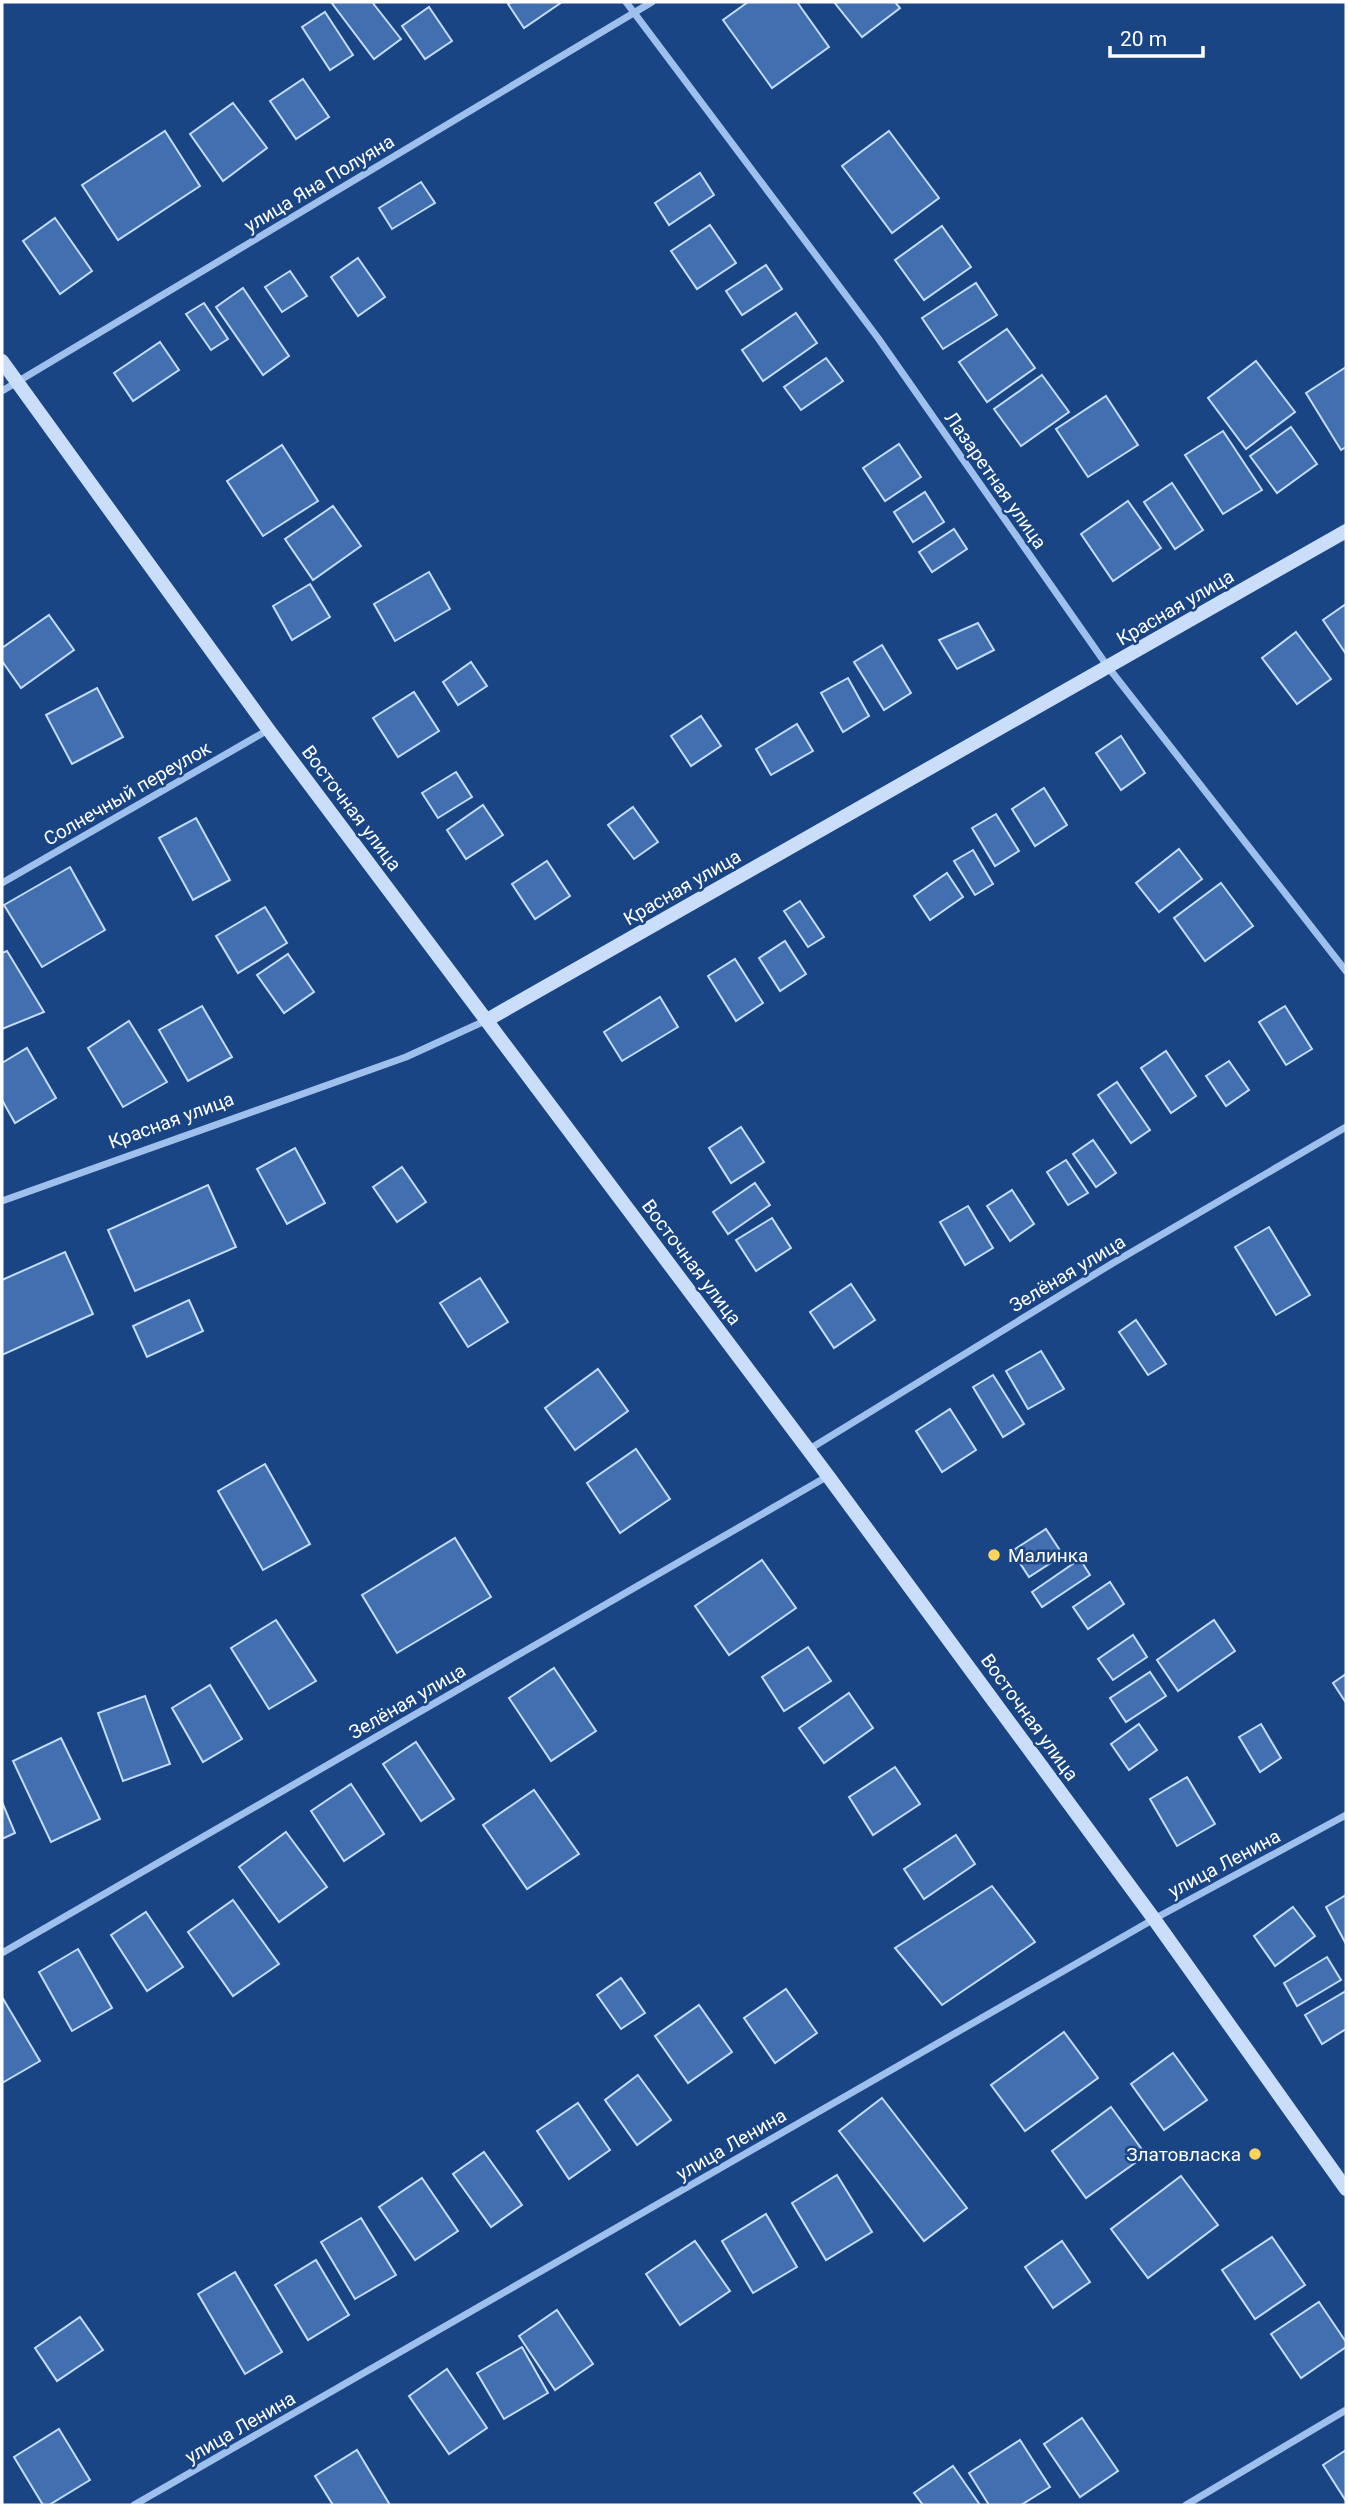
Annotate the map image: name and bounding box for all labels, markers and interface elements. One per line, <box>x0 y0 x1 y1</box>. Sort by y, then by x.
scale bar <box>1110 14 1203 58</box>
text: 20 m <box>1120 27 1167 51</box>
street label: улица Яна Полуяна <box>240 130 398 237</box>
street label: Лазаретная улица <box>940 407 1052 553</box>
street label: Красная улица <box>1113 565 1238 650</box>
street label: Солнечный переулок <box>40 736 216 851</box>
street label: Восточная улица <box>297 741 406 876</box>
street label: Красная улица <box>620 845 745 930</box>
street label: Красная улица <box>105 1087 237 1154</box>
street label: Восточная улица <box>637 1195 746 1330</box>
street label: Зелёная улица <box>1005 1230 1129 1317</box>
place label: Малинка <box>1008 1544 1088 1567</box>
marker: Малинка <box>986 1547 1002 1563</box>
street label: Восточная улица <box>976 1649 1083 1785</box>
street label: Зелёная улица <box>345 1659 470 1744</box>
street label: улица Ленина <box>1164 1824 1284 1903</box>
street label: улица Ленина <box>672 2104 791 2185</box>
place label: Златовласка <box>1126 2143 1241 2166</box>
marker: Златовласка <box>1247 2146 1263 2162</box>
street label: улица Ленина <box>181 2387 300 2468</box>

